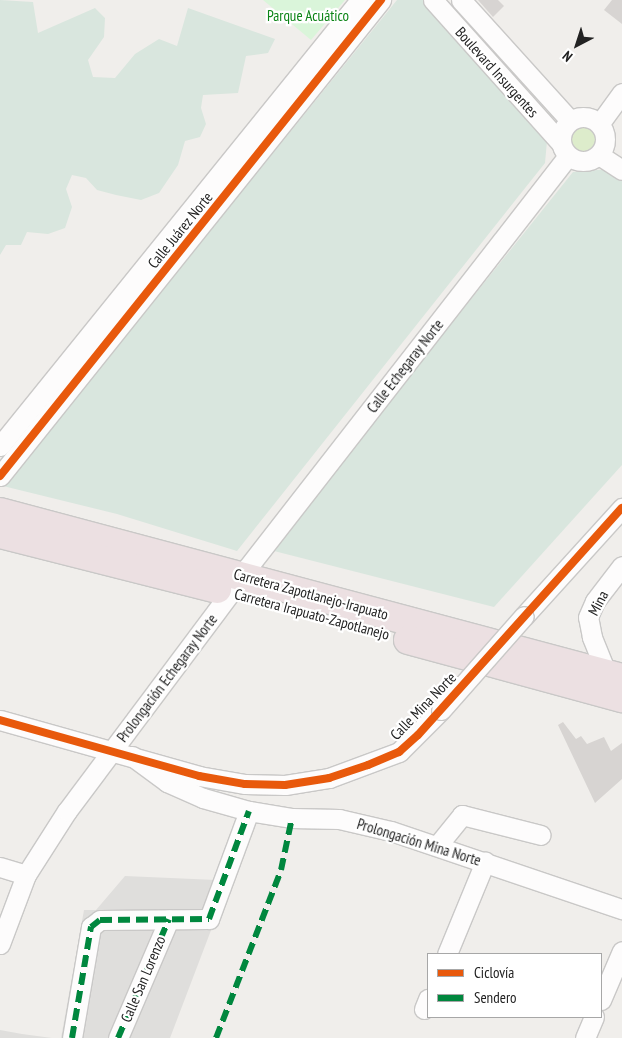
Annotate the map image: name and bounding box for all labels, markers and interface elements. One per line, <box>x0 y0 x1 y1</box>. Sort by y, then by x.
park label: Parque Acuático <box>267 7 349 25</box>
north arrow <box>552 20 602 70</box>
street label: Boulevard Insurgentes <box>452 23 542 121</box>
text: N <box>559 47 576 66</box>
street label: Calle Juárez Norte <box>144 188 216 272</box>
street label: Calle Echegaray Norte <box>363 315 447 417</box>
street label: Carretera Zapotlanejo-Irapuato <box>232 565 390 623</box>
street label: Carretera Irapuato-Zapotlanejo <box>233 585 391 643</box>
street label: Mina <box>584 588 612 618</box>
street label: Prolongación Echegaray Norte <box>113 610 221 746</box>
street label: Calle Mina Norte <box>386 669 460 743</box>
street label: Prolongación Mina Norte <box>355 815 483 869</box>
street label: Calle San Lorenzo <box>117 933 169 1025</box>
legend <box>427 953 602 1018</box>
text: Ciclovía <box>474 963 514 982</box>
text: Sendero <box>474 988 516 1007</box>

